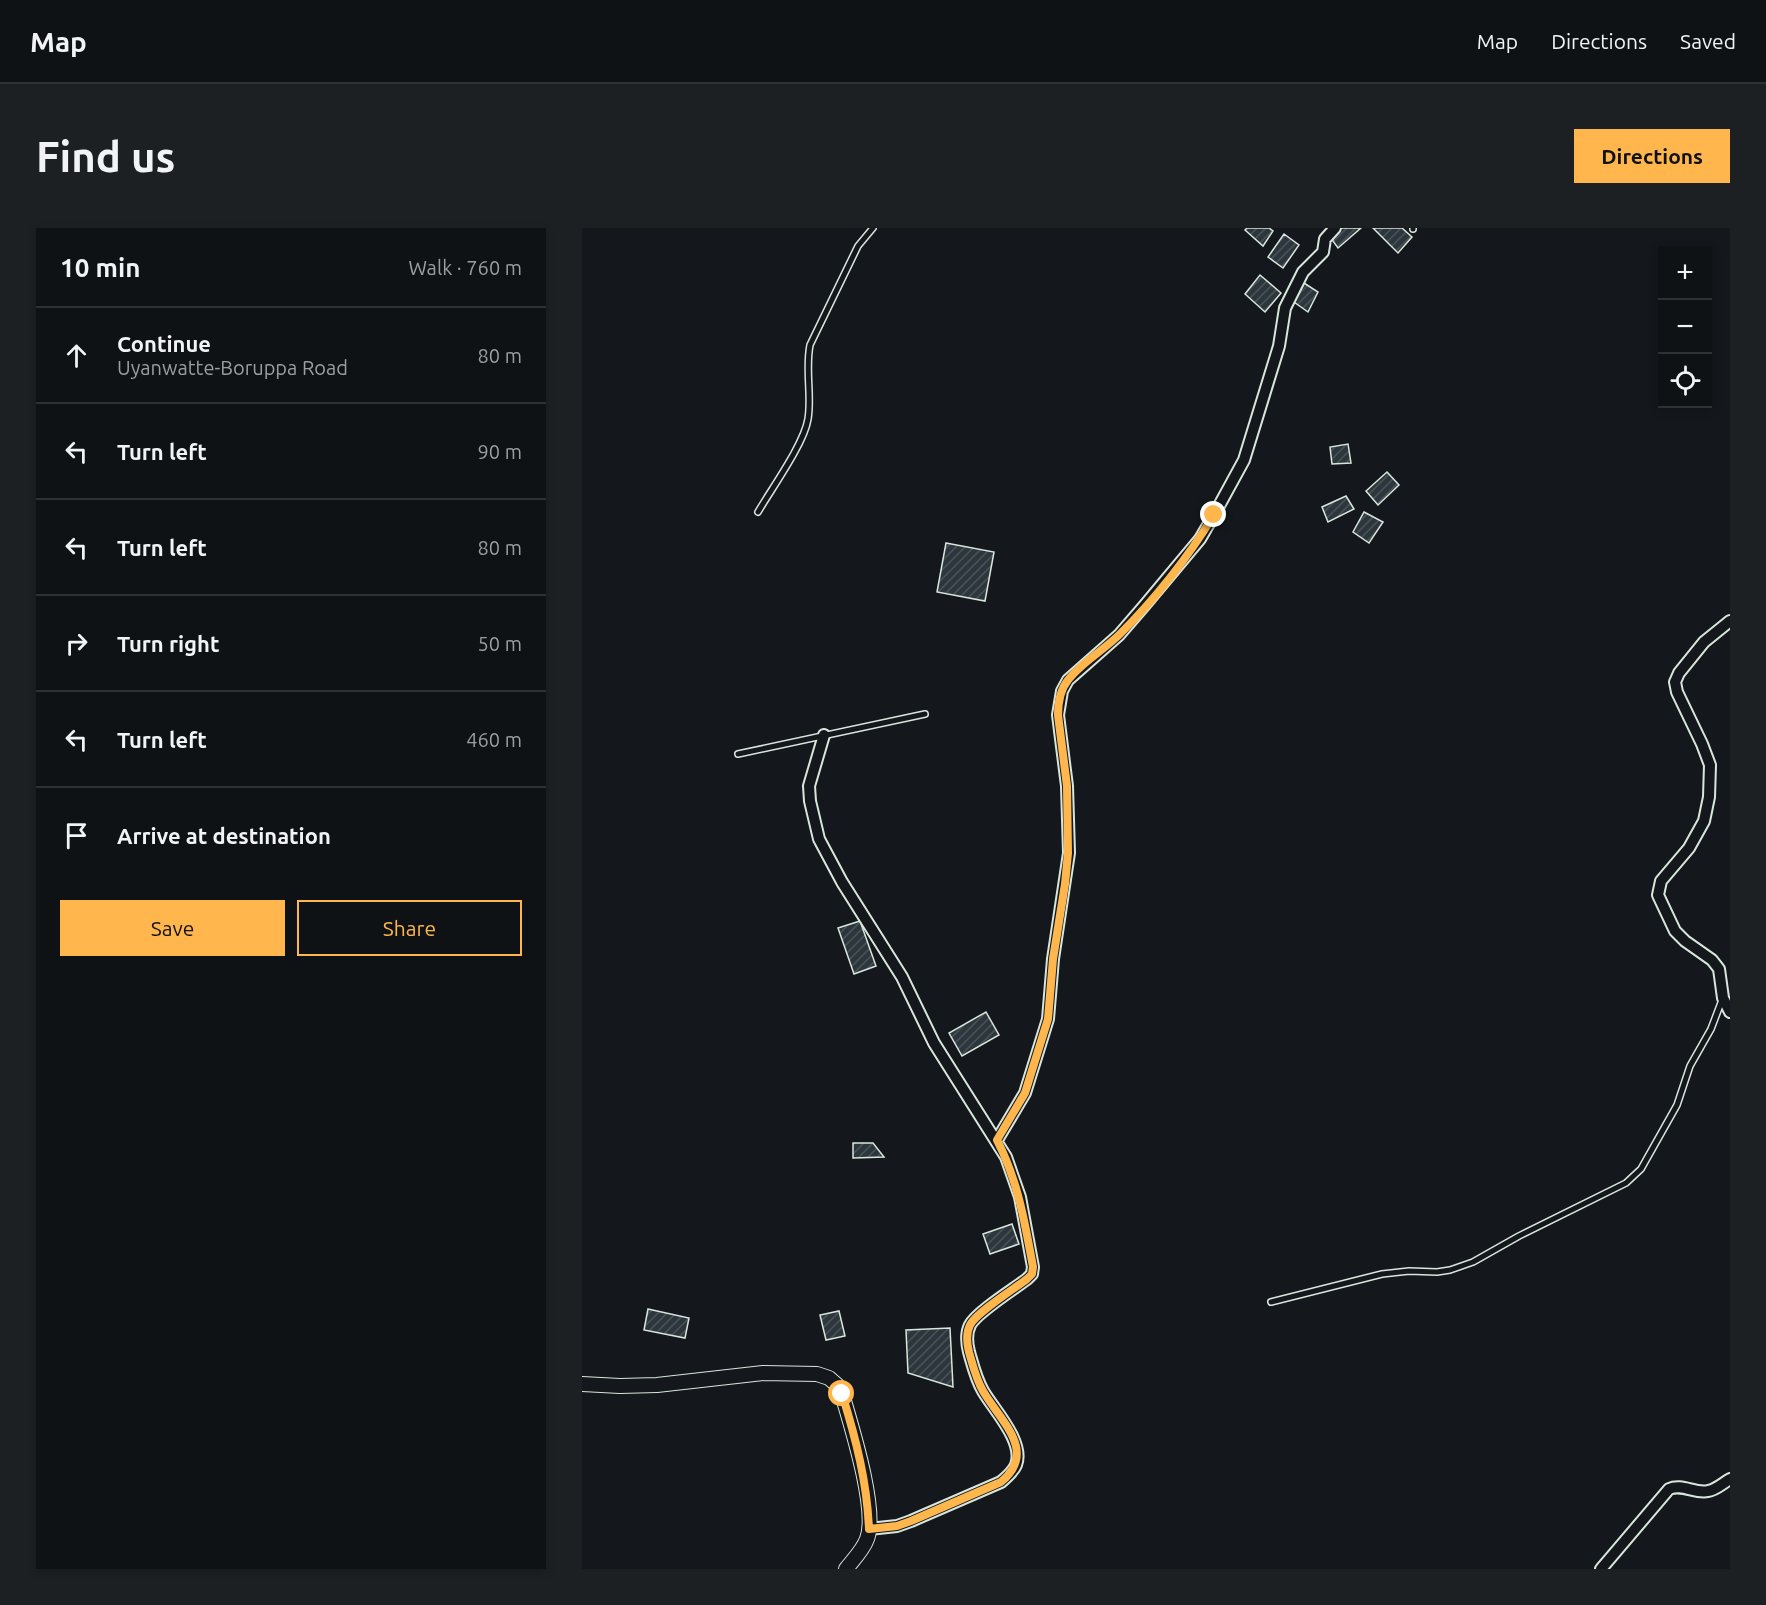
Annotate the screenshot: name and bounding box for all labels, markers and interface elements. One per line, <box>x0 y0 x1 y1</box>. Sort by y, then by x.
text: Map <box>30 26 87 57</box>
text: Map <box>1477 29 1518 53</box>
text: Directions <box>1551 29 1647 53</box>
text: Saved <box>1680 29 1736 53</box>
button: Directions <box>1574 129 1730 183</box>
text: Find us <box>36 133 175 180</box>
map controls <box>1658 246 1712 408</box>
button: + <box>1658 246 1712 300</box>
text: 10 min <box>60 253 140 282</box>
text: Walk · 760 m <box>409 256 522 279</box>
button: − <box>1658 300 1712 354</box>
text: Continue <box>117 331 211 356</box>
icon: ahead <box>60 339 93 372</box>
text: 80 m <box>478 344 522 367</box>
button: locate <box>1658 354 1712 408</box>
text: Uyanwatte-Boruppa Road <box>117 356 348 379</box>
icon: left <box>60 435 93 468</box>
text: Turn left <box>117 439 207 464</box>
text: 90 m <box>478 440 522 463</box>
route end <box>1200 501 1226 527</box>
icon: left <box>60 531 93 564</box>
text: Turn left <box>117 535 207 560</box>
text: 80 m <box>478 536 522 559</box>
icon: right <box>60 627 93 660</box>
text: Turn right <box>117 631 219 656</box>
text: 50 m <box>478 632 522 655</box>
icon: left <box>60 723 93 756</box>
text: Turn left <box>117 727 207 752</box>
text: 460 m <box>466 728 522 751</box>
icon: arrive <box>60 819 93 852</box>
text: Arrive at destination <box>117 823 331 848</box>
button: Save <box>60 900 285 956</box>
button: Share <box>297 900 522 956</box>
route start <box>828 1380 854 1406</box>

